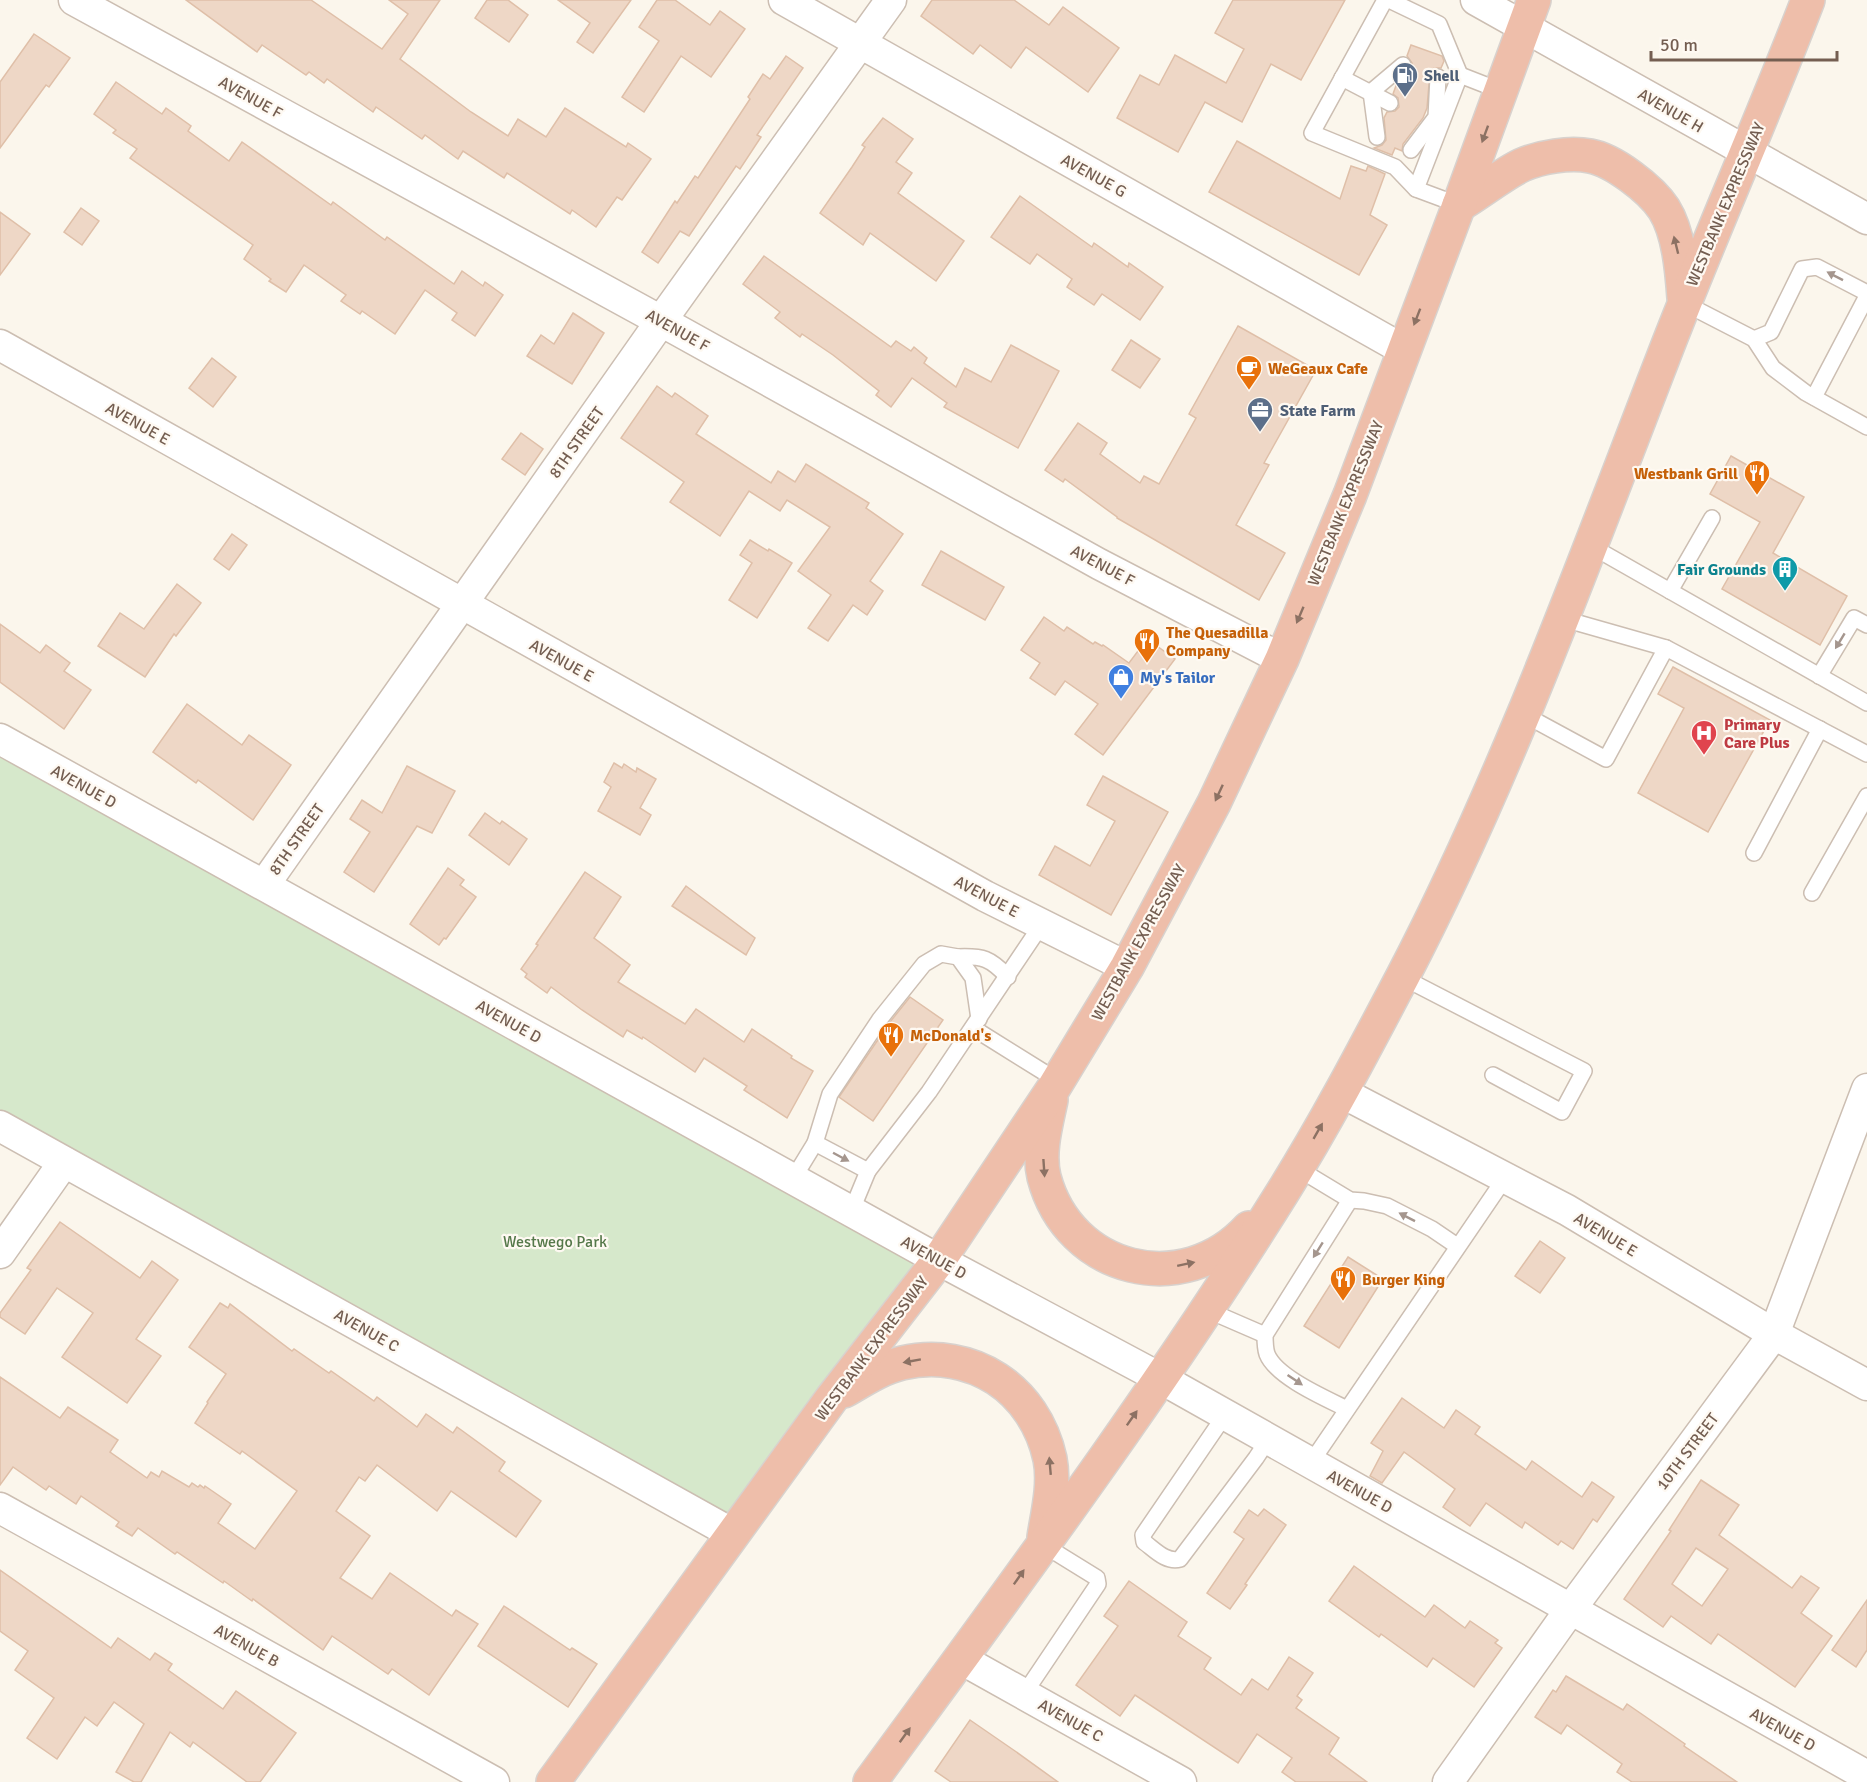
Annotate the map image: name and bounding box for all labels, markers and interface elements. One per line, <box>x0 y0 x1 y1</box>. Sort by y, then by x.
scale bar <box>1651 24 1837 62</box>
text: 50 m <box>1660 34 1698 56</box>
fuel station icon: Shell <box>1390 60 1420 98</box>
place label: Shell <box>1424 66 1459 86</box>
street label: AVENUE F <box>215 72 286 124</box>
street label: AVENUE H <box>1634 84 1707 138</box>
street label: WESTBANK EXPRESSWAY <box>1682 119 1770 289</box>
one-way arrow <box>1480 125 1490 143</box>
street label: AVENUE G <box>1057 150 1130 202</box>
one-way arrow <box>1671 236 1681 254</box>
one-way arrow <box>1826 272 1844 282</box>
street label: AVENUE F <box>642 305 713 357</box>
one-way arrow <box>1412 308 1422 326</box>
cafe icon: WeGeaux Cafe <box>1234 353 1264 391</box>
place label: WeGeaux Cafe <box>1268 359 1368 379</box>
office icon: State Farm <box>1245 395 1275 433</box>
street label: AVENUE E <box>102 398 173 450</box>
place label: State Farm <box>1280 401 1356 421</box>
street label: 8TH STREET <box>545 403 609 482</box>
street label: WESTBANK EXPRESSWAY <box>1304 418 1388 589</box>
restaurant icon: Westbank Grill <box>1742 458 1772 496</box>
place label: Westbank Grill <box>1634 464 1738 484</box>
street label: AVENUE F <box>1067 541 1138 591</box>
building icon: Fair Grounds <box>1770 554 1800 592</box>
place label: Fair Grounds <box>1677 560 1766 580</box>
one-way arrow <box>1295 607 1305 625</box>
place label: The Quesadilla Company <box>1166 623 1268 661</box>
restaurant icon: The Quesadilla Company <box>1132 626 1162 664</box>
one-way arrow <box>1835 633 1846 649</box>
street label: AVENUE E <box>526 635 597 687</box>
shop icon: My's Tailor <box>1106 662 1136 700</box>
place label: My's Tailor <box>1140 668 1216 688</box>
place label: Primary Care Plus <box>1724 715 1790 753</box>
hospital icon: Primary Care Plus <box>1689 718 1719 756</box>
street label: AVENUE D <box>47 761 120 813</box>
one-way arrow <box>1214 784 1223 801</box>
street label: 8TH STREET <box>265 800 329 879</box>
street label: WESTBANK EXPRESSWAY <box>1087 861 1190 1024</box>
street label: AVENUE E <box>951 872 1022 922</box>
street label: AVENUE D <box>472 996 545 1048</box>
restaurant icon: McDonald's <box>876 1020 906 1058</box>
place label: McDonald's <box>910 1026 991 1046</box>
one-way arrow <box>1313 1122 1323 1139</box>
one-way arrow <box>833 1152 850 1162</box>
one-way arrow <box>1039 1159 1049 1178</box>
street label: AVENUE E <box>1570 1208 1641 1262</box>
one-way arrow <box>1398 1212 1416 1222</box>
park label: Westwego Park <box>503 1232 607 1252</box>
street label: AVENUE D <box>897 1232 970 1284</box>
one-way arrow <box>1313 1242 1324 1258</box>
one-way arrow <box>1176 1259 1195 1269</box>
restaurant icon: Burger King <box>1328 1264 1358 1302</box>
place label: Burger King <box>1362 1270 1446 1290</box>
street label: WESTBANK EXPRESSWAY <box>811 1272 933 1425</box>
street label: AVENUE C <box>331 1305 403 1357</box>
one-way arrow <box>903 1357 922 1366</box>
one-way arrow <box>1287 1374 1303 1385</box>
street label: 10TH STREET <box>1652 1409 1723 1494</box>
one-way arrow <box>1126 1410 1138 1426</box>
one-way arrow <box>1045 1456 1055 1475</box>
street label: AVENUE D <box>1323 1466 1396 1518</box>
one-way arrow <box>1013 1569 1025 1585</box>
street label: AVENUE B <box>211 1620 282 1672</box>
street label: AVENUE C <box>1035 1695 1107 1747</box>
street label: AVENUE D <box>1746 1704 1819 1756</box>
one-way arrow <box>899 1727 911 1743</box>

